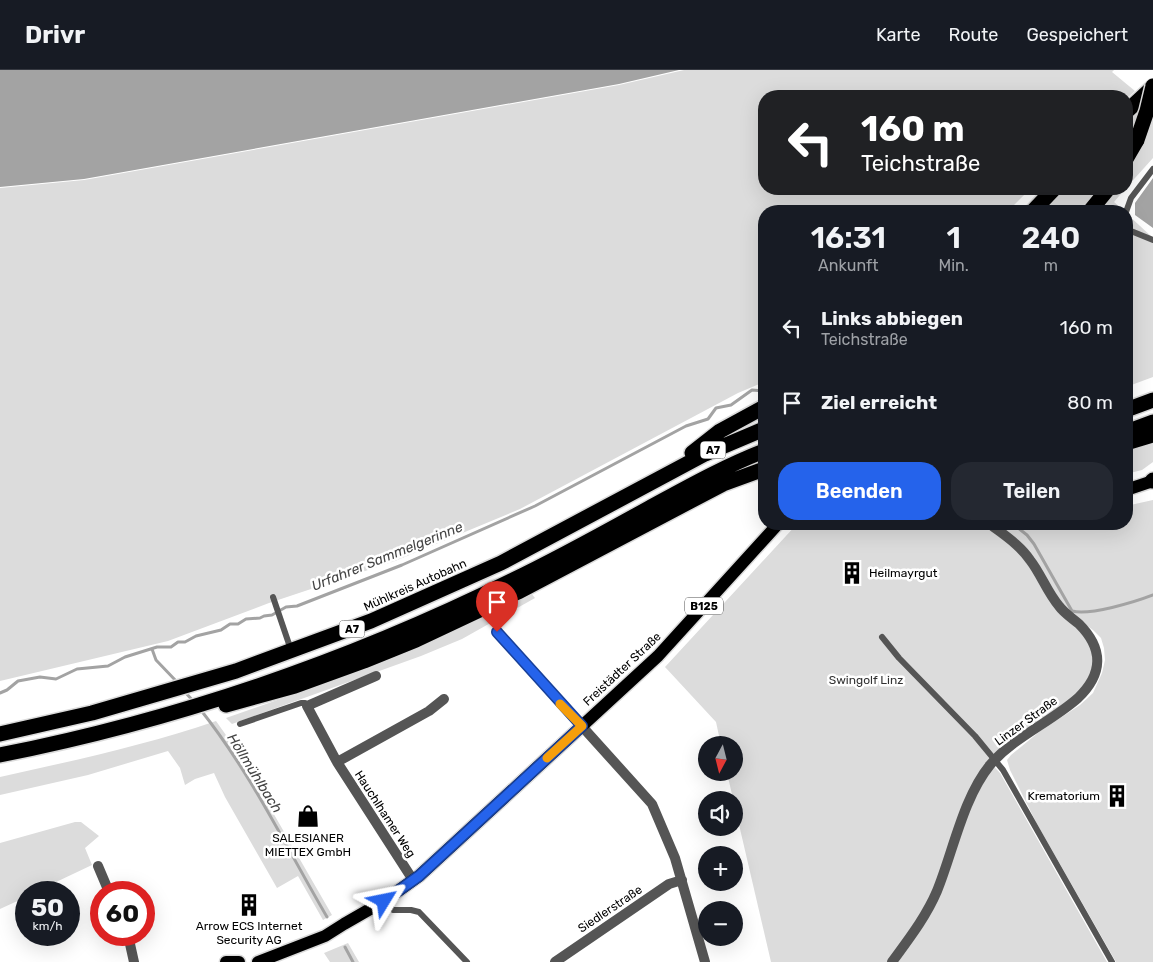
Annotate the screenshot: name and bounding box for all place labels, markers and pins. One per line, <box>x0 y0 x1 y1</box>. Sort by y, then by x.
building icon: Heilmayrgut <box>839 560 865 586</box>
place label: Heilmayrgut <box>869 566 938 580</box>
pin <box>476 581 518 632</box>
building icon: Krematorium <box>1104 783 1130 809</box>
place label: Krematorium <box>1027 789 1100 803</box>
shop icon: SALESIANER MIETTEX GmbH <box>295 803 321 829</box>
place label: SALESIANER MIETTEX GmbH <box>265 831 351 859</box>
building icon: Arrow ECS Internet Security AG <box>236 892 262 918</box>
place label: Arrow ECS Internet Security AG <box>196 919 303 947</box>

